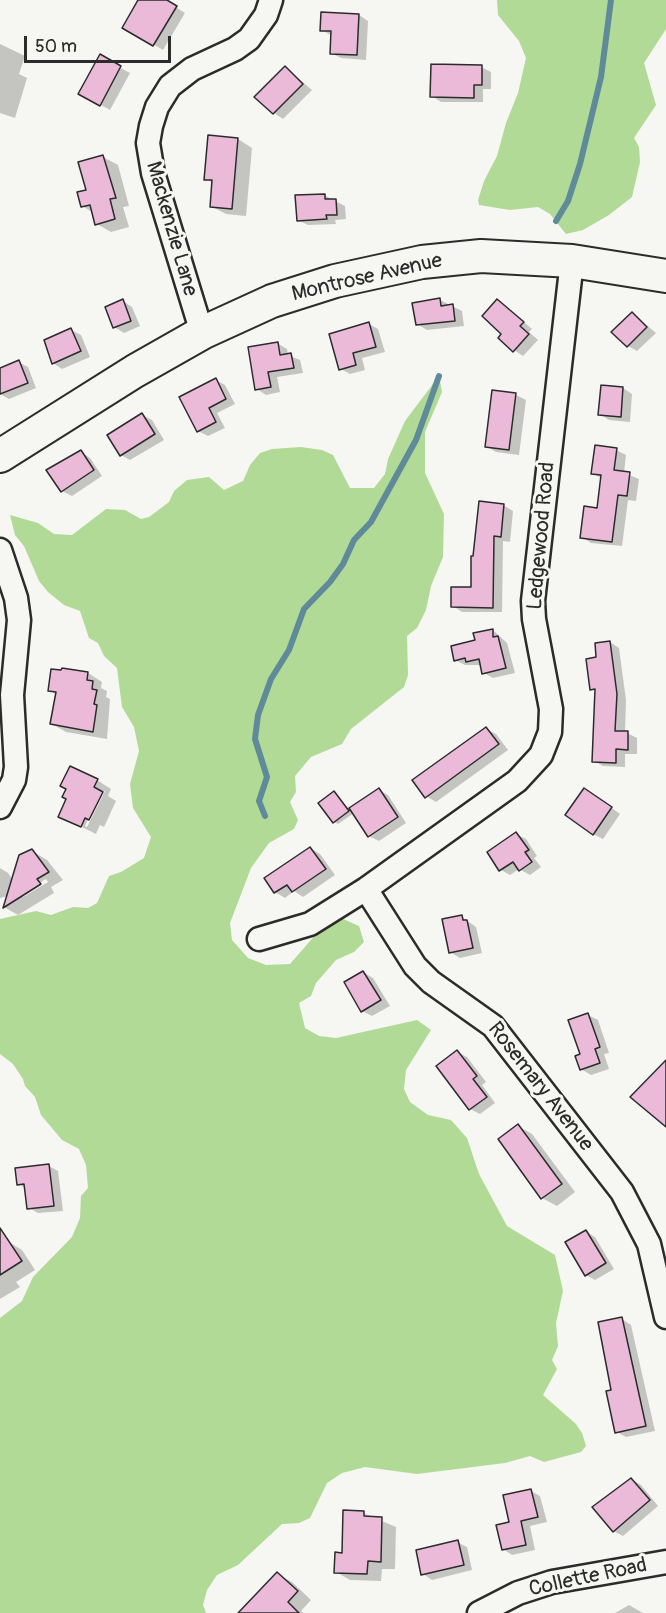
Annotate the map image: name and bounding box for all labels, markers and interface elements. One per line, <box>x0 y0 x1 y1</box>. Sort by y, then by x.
scale bar <box>27 24 174 62</box>
text: 50 m <box>35 35 77 58</box>
street label: Mackenzie Lane <box>140 159 202 299</box>
street label: Montrose Avenue <box>289 248 445 308</box>
street label: Ledgewood Road <box>523 461 561 611</box>
street label: Rosemary Avenue <box>482 1017 598 1157</box>
street label: Collette Road <box>527 1553 649 1603</box>

